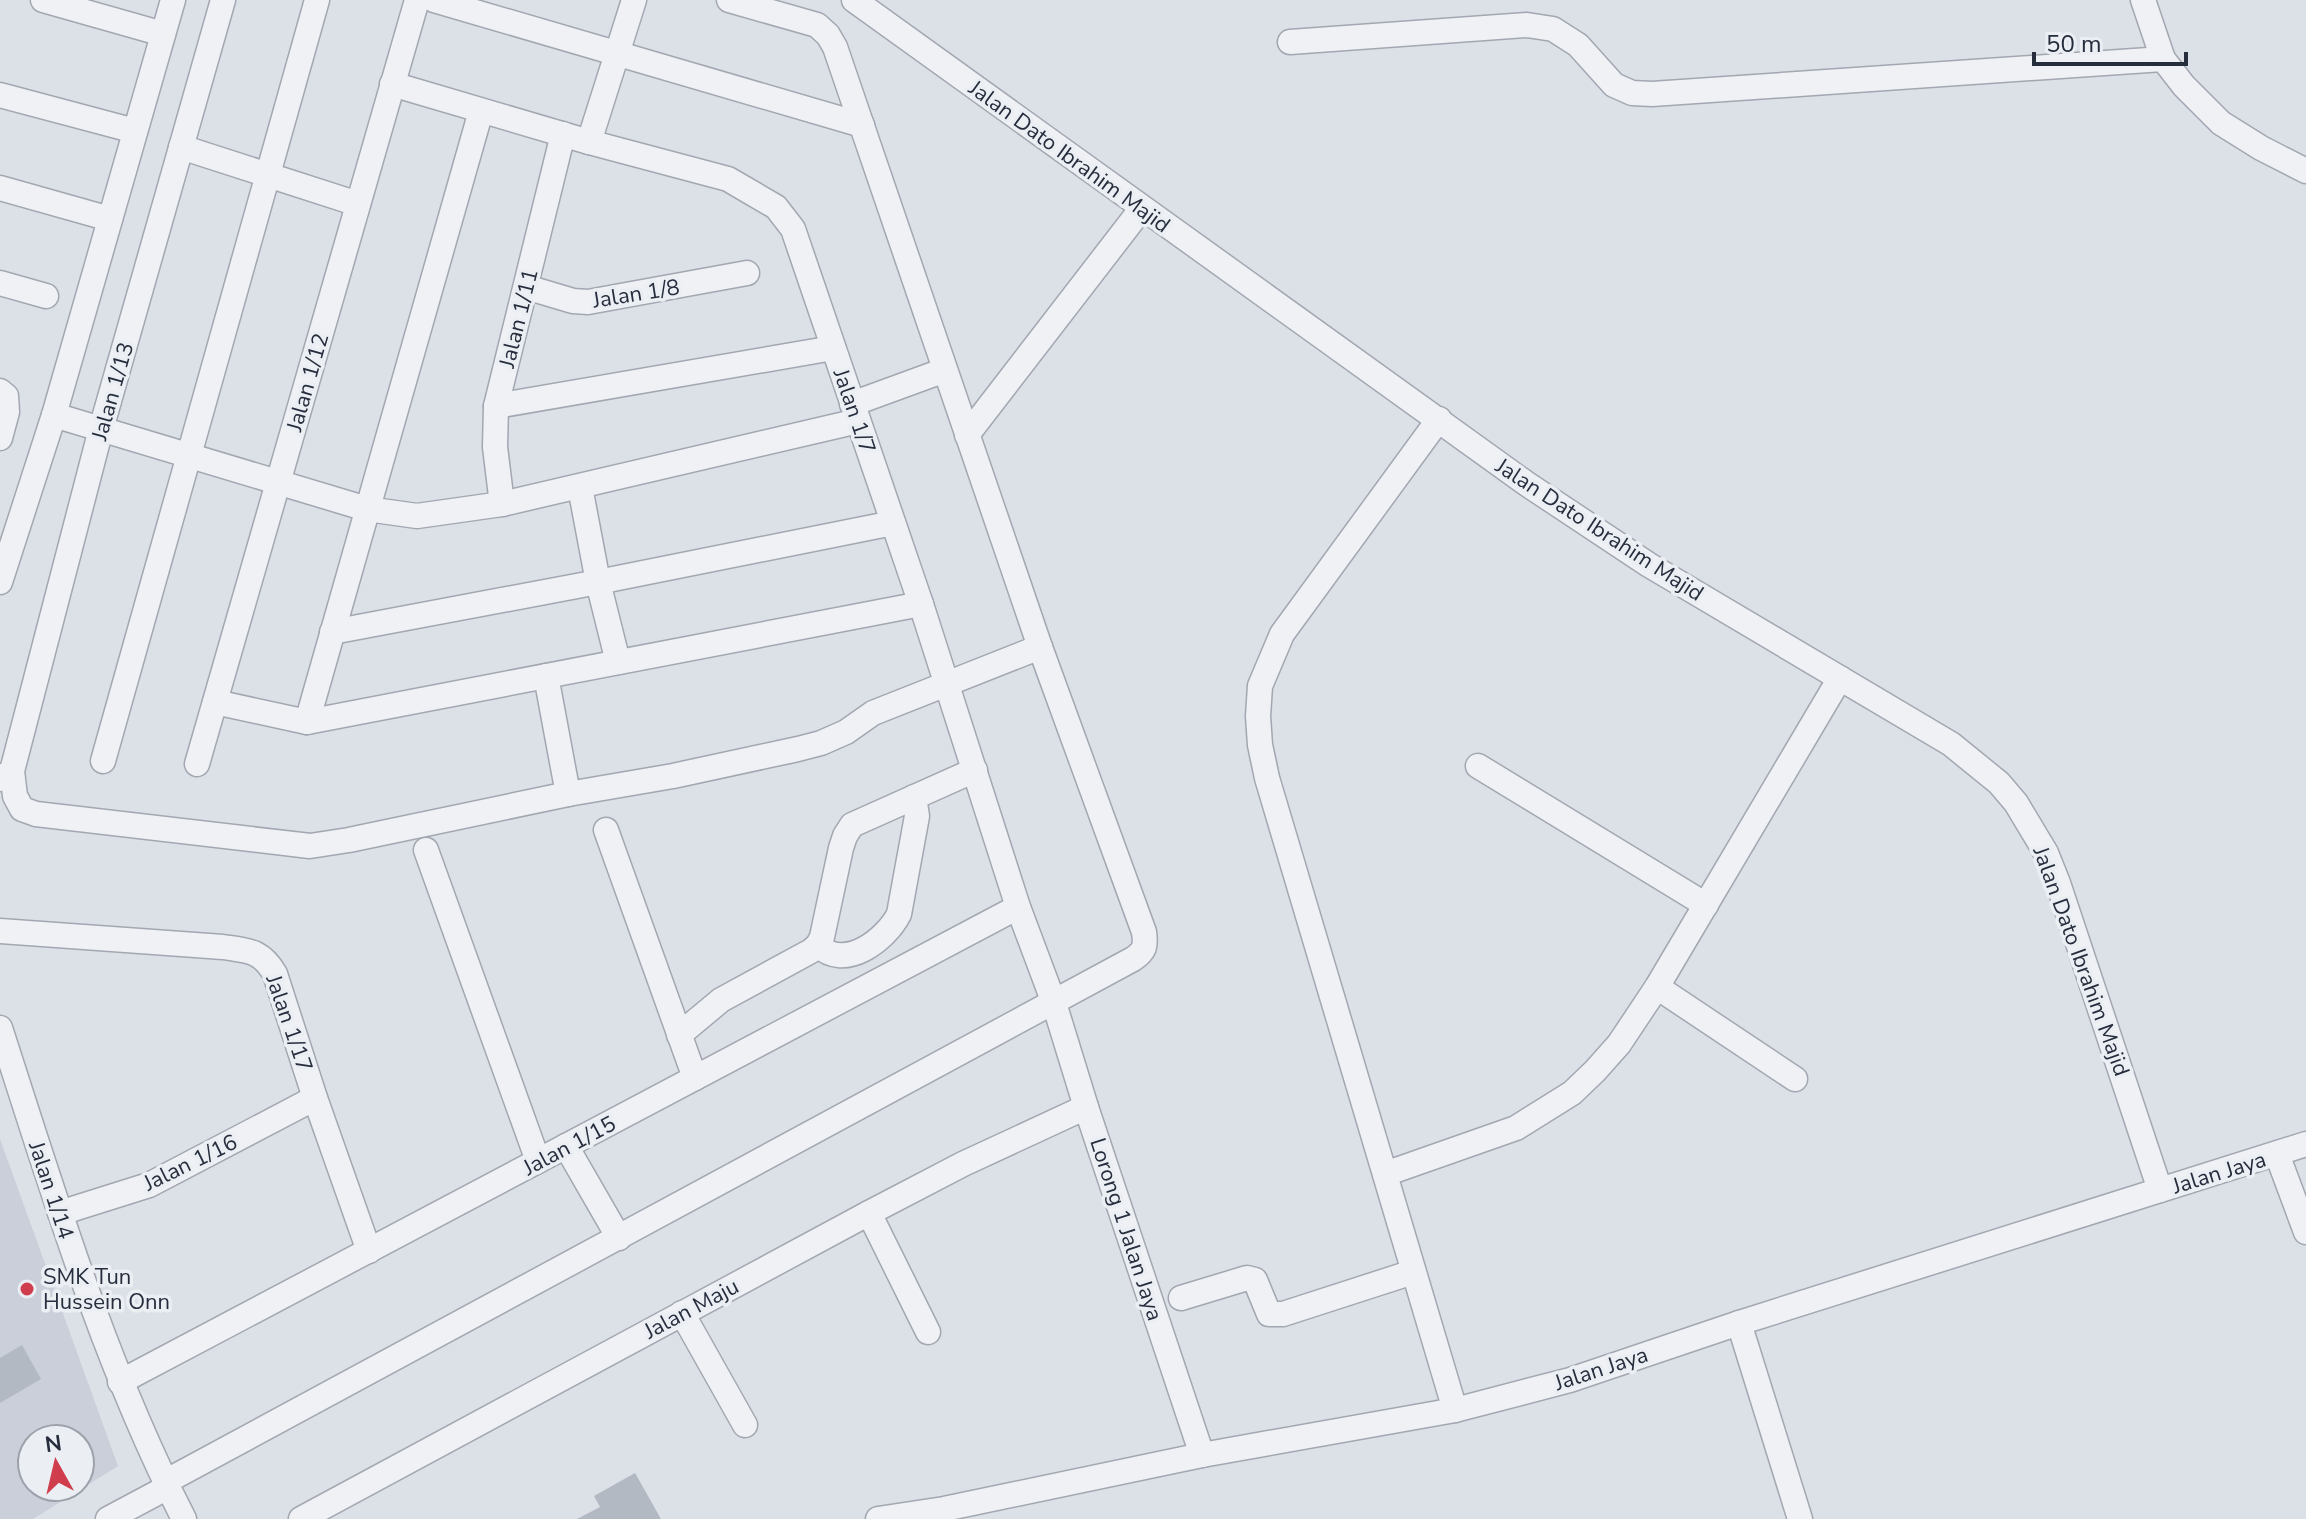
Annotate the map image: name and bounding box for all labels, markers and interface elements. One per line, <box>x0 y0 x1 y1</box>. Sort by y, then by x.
scale bar <box>2034 16 2186 66</box>
text: 50 m <box>2046 28 2102 60</box>
street label: Jalan Dato Ibrahim Majid <box>962 73 1176 240</box>
street label: Jalan 1/11 <box>492 266 546 372</box>
street label: Jalan 1/8 <box>589 272 682 316</box>
street label: Jalan 1/12 <box>279 330 336 436</box>
street label: Jalan 1/13 <box>84 339 141 445</box>
street label: Jalan 1/7 <box>825 364 883 458</box>
street label: Jalan Dato Ibrahim Majid <box>1489 451 1709 608</box>
street label: Jalan Dato Ibrahim Majid <box>2025 842 2137 1080</box>
street label: Jalan 1/17 <box>258 970 320 1076</box>
street label: Jalan 1/15 <box>517 1109 621 1183</box>
street label: Jalan 1/16 <box>138 1127 242 1199</box>
street label: Lorong 1 Jalan Jaya <box>1082 1134 1170 1325</box>
street label: Jalan 1/14 <box>21 1137 81 1243</box>
street label: Jalan Jaya <box>2168 1144 2270 1202</box>
place label: SMK Tun Hussein Onn <box>43 1262 170 1317</box>
street label: Jalan Maju <box>638 1271 744 1347</box>
marker: SMK Tun Hussein Onn <box>18 1280 36 1298</box>
street label: Jalan Jaya <box>1550 1340 1652 1398</box>
north arrow <box>16 1423 96 1503</box>
text: N <box>43 1428 64 1460</box>

